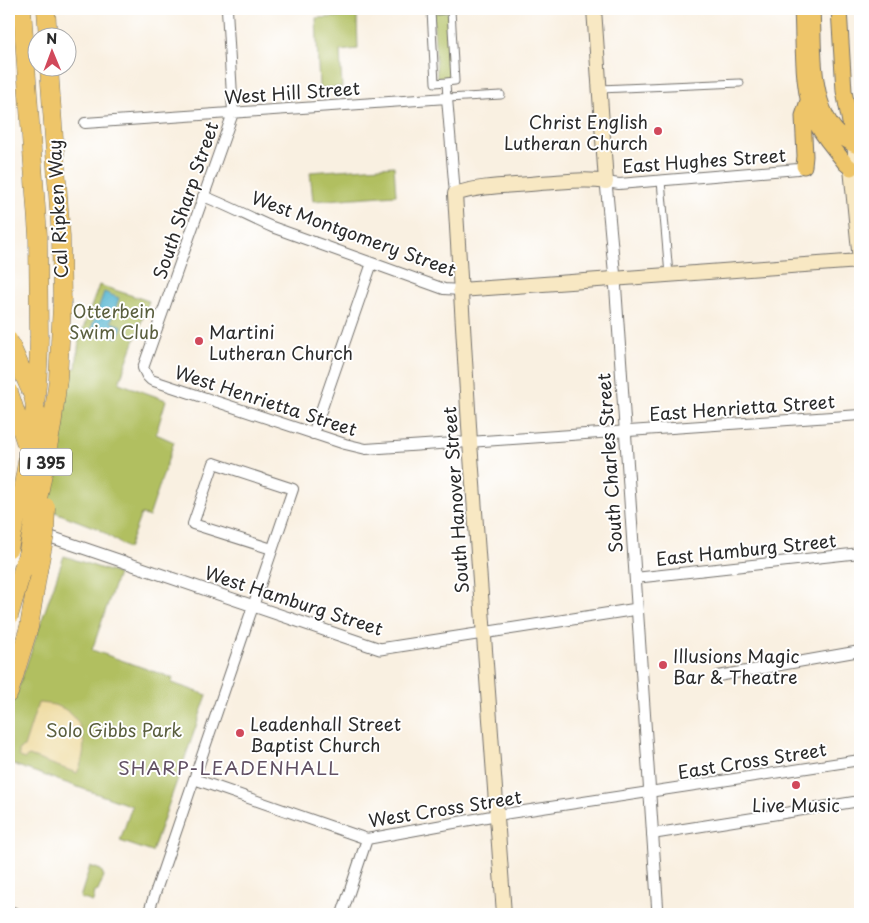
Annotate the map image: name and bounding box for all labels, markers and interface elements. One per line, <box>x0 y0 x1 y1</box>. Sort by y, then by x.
north arrow <box>28 28 78 78</box>
text: N <box>46 28 57 49</box>
street label: West Hill Street <box>223 74 361 110</box>
place label: Christ English Lutheran Church <box>504 108 648 156</box>
street label: South Sharp Street <box>145 118 225 282</box>
marker: Christ English Lutheran Church <box>652 125 664 137</box>
street label: Cal Ripken Way <box>40 139 74 279</box>
street label: East Hughes Street <box>621 141 787 179</box>
street label: West Montgomery Street <box>248 183 460 283</box>
park label: Otterbein Swim Club <box>69 297 159 345</box>
place label: Martini Lutheran Church <box>209 318 353 366</box>
marker: Martini Lutheran Church <box>193 335 205 347</box>
street label: West Henrietta Street <box>171 358 361 442</box>
street label: South Charles Street <box>589 372 629 554</box>
street label: East Henrietta Street <box>648 387 836 427</box>
street label: South Hanover Street <box>435 406 475 594</box>
road number: I 395 <box>20 448 72 476</box>
street label: East Hamburg Street <box>655 526 837 572</box>
street label: West Hamburg Street <box>201 558 387 642</box>
place label: Illusions Magic Bar & Theatre <box>673 642 800 690</box>
marker: Illusions Magic Bar & Theatre <box>657 659 669 671</box>
place label: Leadenhall Street Baptist Church <box>250 710 401 758</box>
park label: Solo Gibbs Park <box>46 716 182 743</box>
marker: Leadenhall Street Baptist Church <box>234 727 246 739</box>
street label: East Cross Street <box>676 735 828 785</box>
district label: SHARP-LEADENHALL <box>118 753 340 781</box>
marker: Live Music <box>790 779 802 791</box>
street label: West Cross Street <box>367 783 523 833</box>
place label: Live Music <box>752 791 840 818</box>

